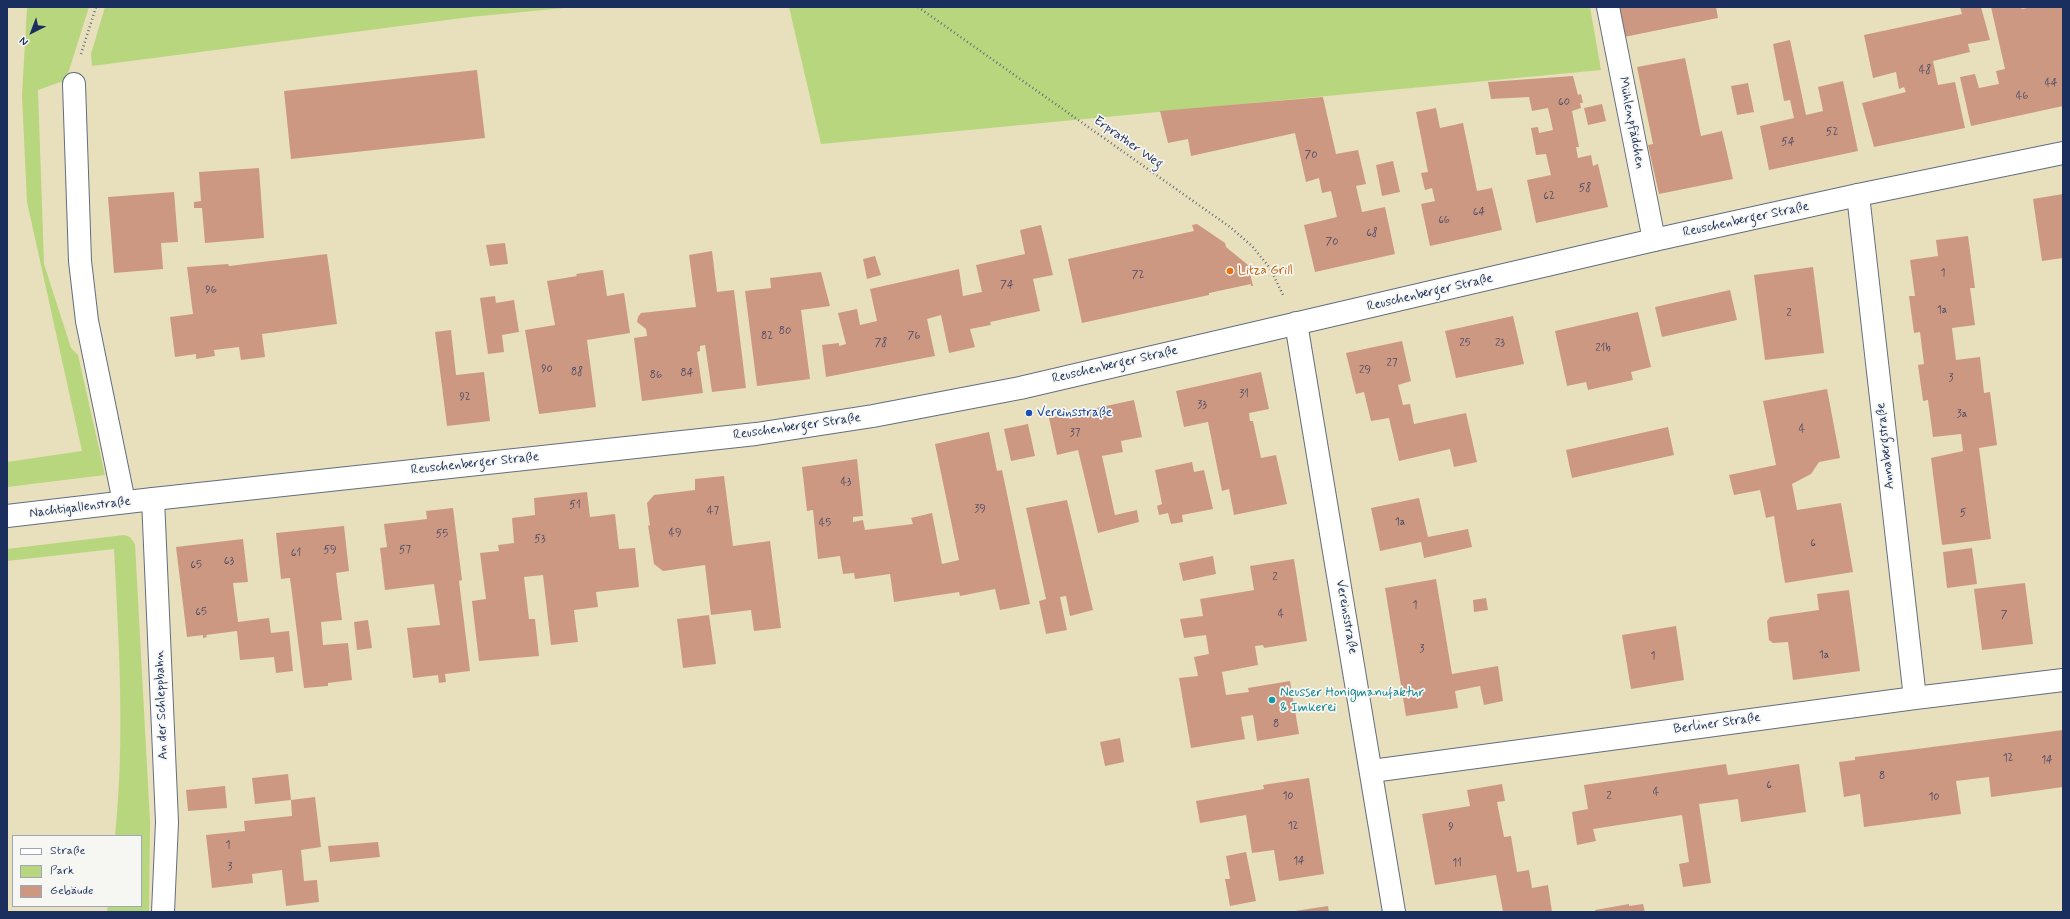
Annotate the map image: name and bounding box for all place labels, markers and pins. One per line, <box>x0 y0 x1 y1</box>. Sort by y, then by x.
place label: Litza Grill <box>1238 263 1293 279</box>
marker: Litza Grill <box>1225 266 1235 276</box>
place label: Vereinsstraße <box>1037 405 1112 421</box>
marker: Vereinsstraße <box>1024 408 1034 418</box>
place label: Neusser Honigmanufaktur & Imkerei <box>1280 685 1424 716</box>
marker: Neusser Honigmanufaktur & Imkerei <box>1267 695 1277 705</box>

